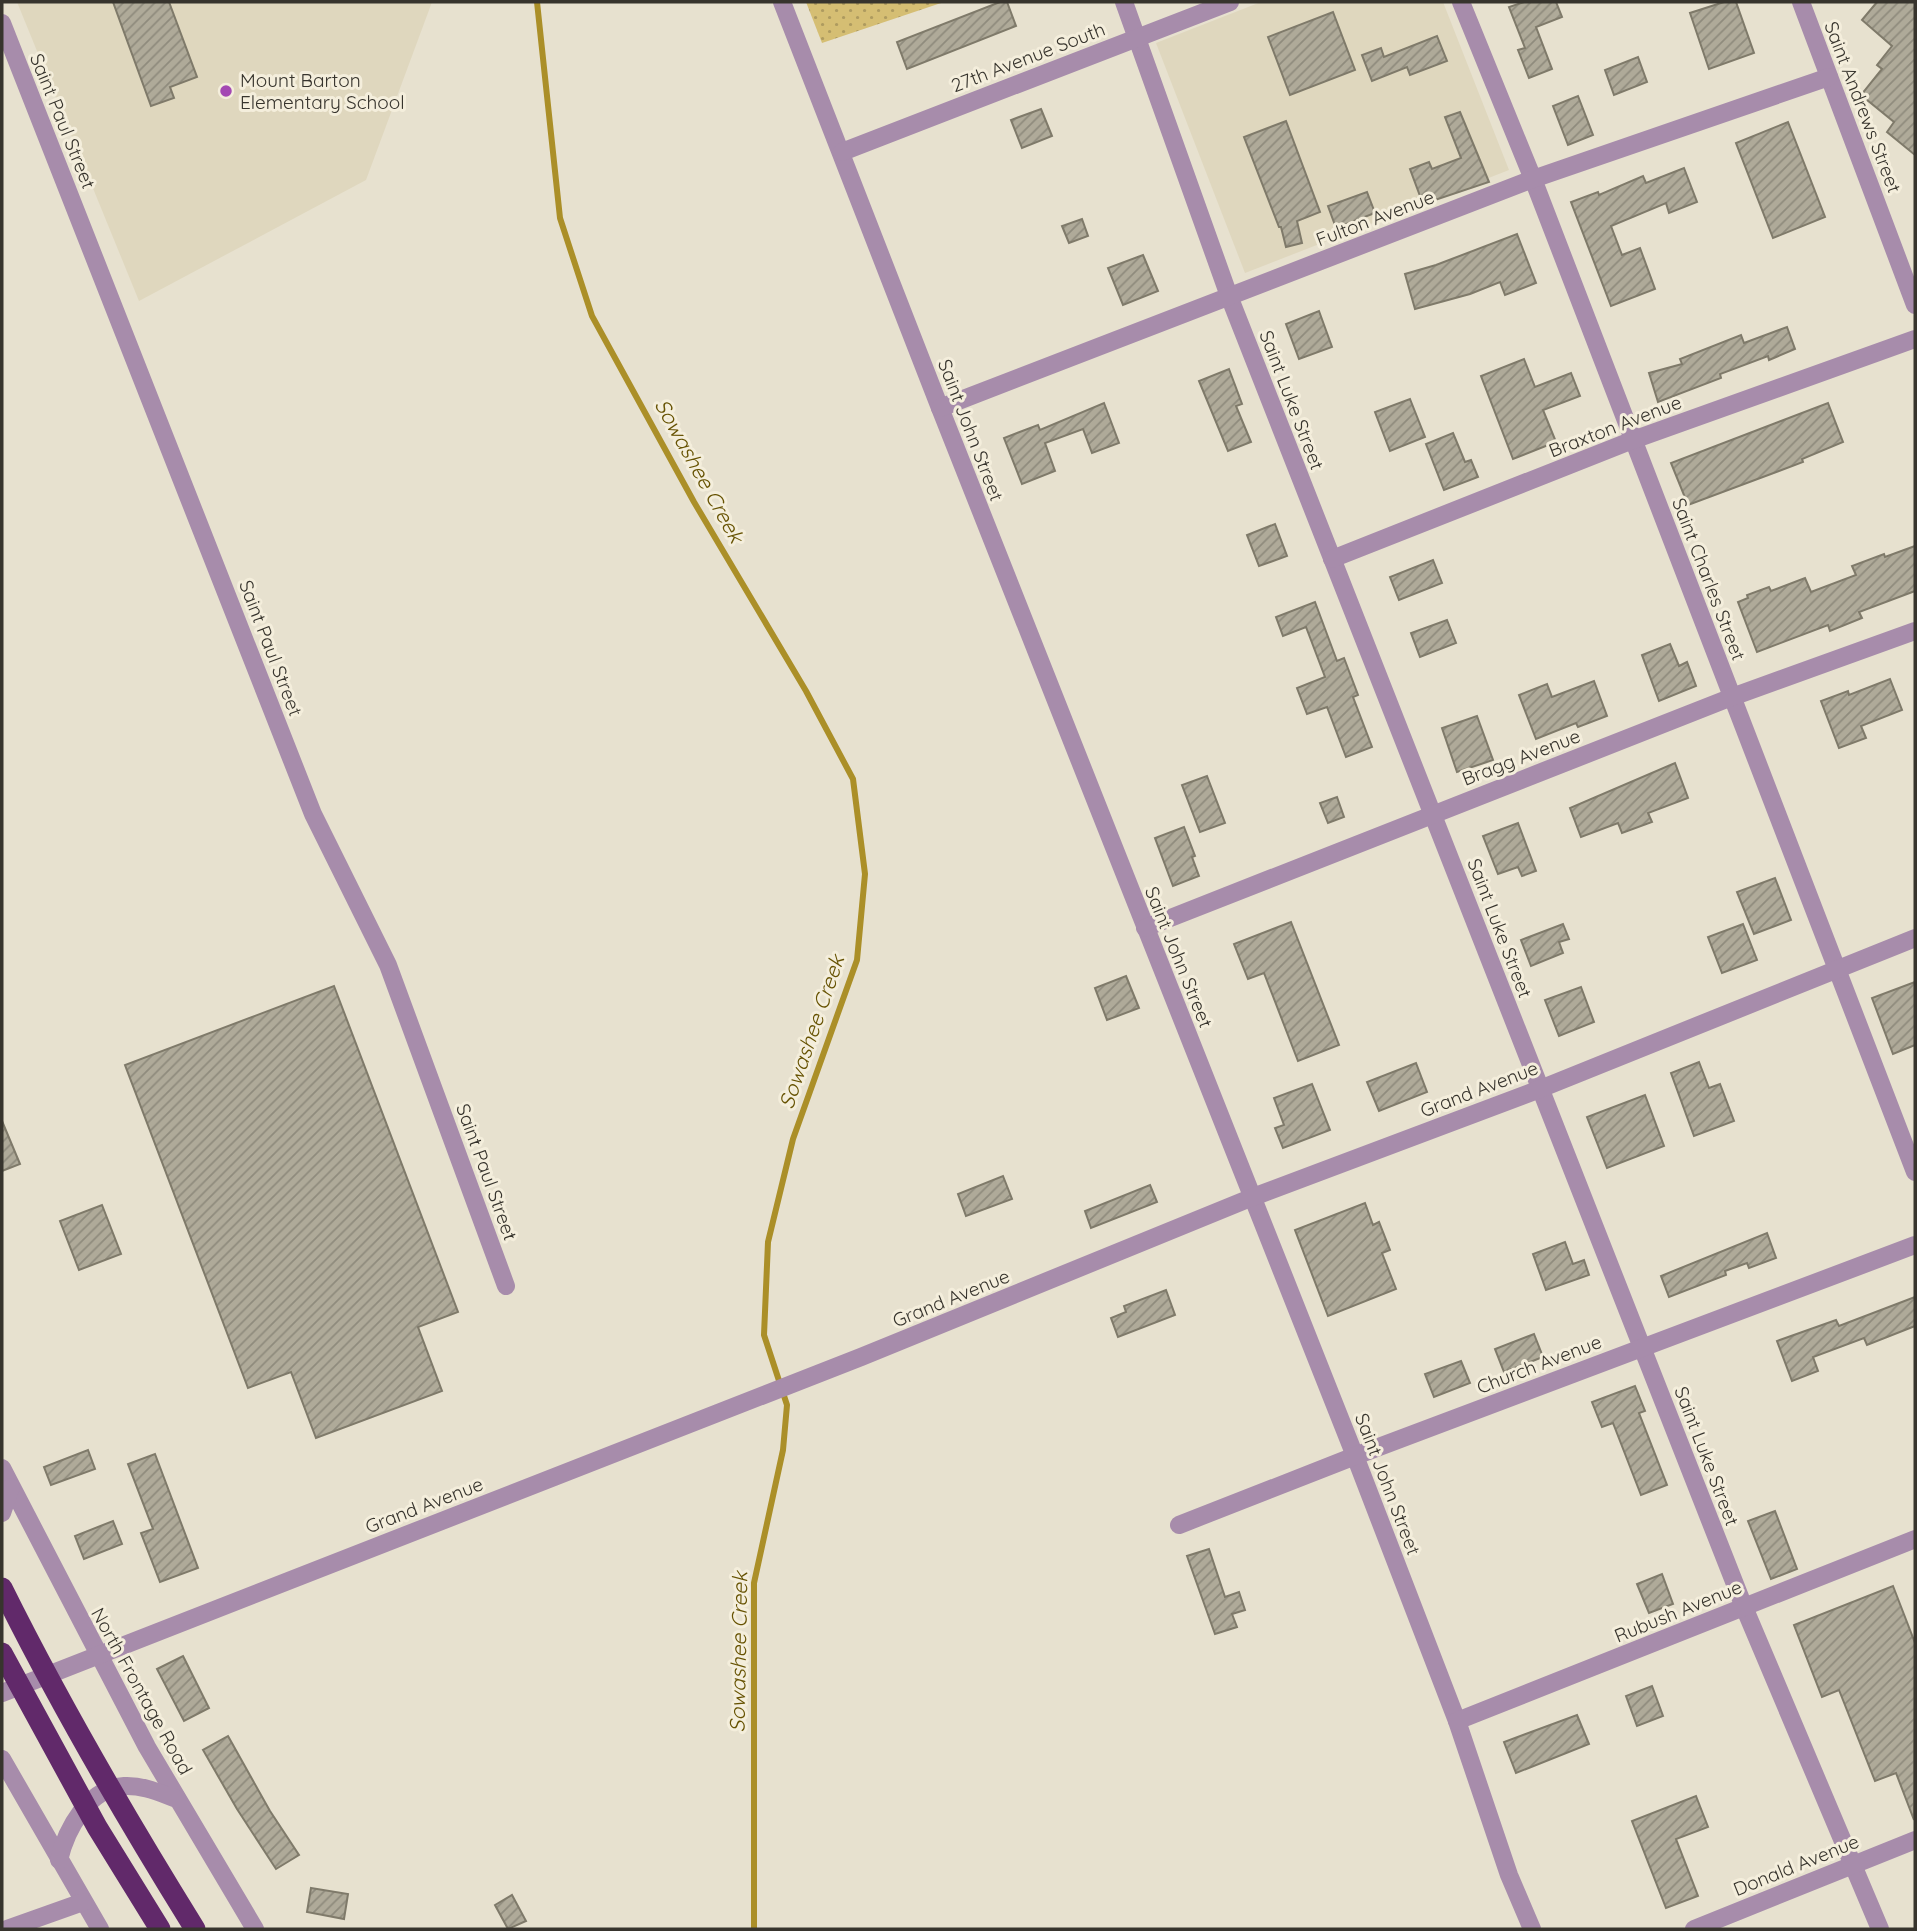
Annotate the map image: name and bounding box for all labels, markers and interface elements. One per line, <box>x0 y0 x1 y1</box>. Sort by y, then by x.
street label: 27th Avenue South <box>948 17 1108 97</box>
street label: Saint Andrews Street <box>1819 18 1907 196</box>
street label: Saint Paul Street <box>25 50 101 192</box>
place label: Mount Barton Elementary School <box>240 68 405 114</box>
marker: Mount Barton Elementary School <box>218 83 234 99</box>
street label: Fulton Avenue <box>1313 184 1437 252</box>
street label: Saint Luke Street <box>1254 327 1330 473</box>
street label: Saint John Street <box>933 356 1009 504</box>
street label: Braxton Avenue <box>1545 390 1685 462</box>
water label: Sowashee Creek <box>650 394 751 549</box>
street label: Saint Charles Street <box>1667 494 1751 664</box>
street label: Saint Paul Street <box>234 577 308 719</box>
street label: Bragg Avenue <box>1458 723 1584 791</box>
street label: Saint Luke Street <box>1462 855 1538 1001</box>
street label: Saint John Street <box>1140 883 1218 1031</box>
water label: Sowashee Creek <box>773 950 850 1112</box>
street label: Grand Avenue <box>1417 1055 1541 1123</box>
street label: Saint Paul Street <box>451 1100 523 1244</box>
street label: Grand Avenue <box>889 1264 1013 1332</box>
street label: Church Avenue <box>1473 1329 1605 1399</box>
street label: Saint Luke Street <box>1669 1383 1745 1529</box>
street label: Saint John Street <box>1350 1410 1426 1558</box>
street label: Grand Avenue <box>362 1471 486 1539</box>
water label: Sowashee Creek <box>724 1570 752 1733</box>
street label: Rubush Avenue <box>1611 1574 1745 1648</box>
street label: North Frontage Road <box>86 1603 198 1779</box>
street label: Donald Avenue <box>1730 1829 1862 1901</box>

